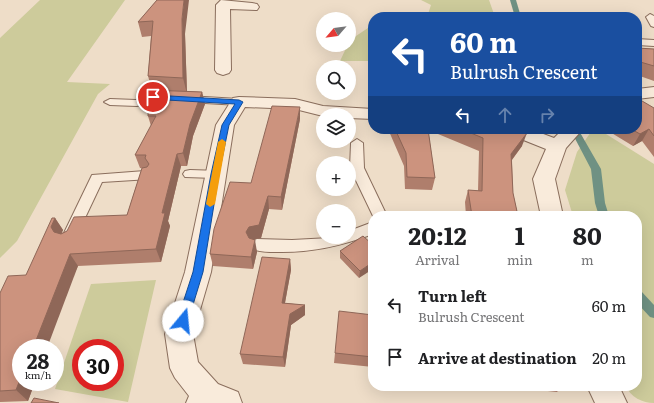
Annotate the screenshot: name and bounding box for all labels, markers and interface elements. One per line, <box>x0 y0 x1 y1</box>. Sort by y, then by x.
north arrow <box>316 12 356 52</box>
map controls <box>316 12 356 244</box>
text: 60 m <box>450 20 517 62</box>
icon: left <box>384 28 436 80</box>
text: Bulrush Crescent <box>450 58 598 85</box>
button: search <box>316 60 356 100</box>
pin <box>136 80 170 114</box>
icon: arrive <box>142 86 164 108</box>
icon: left <box>452 104 474 126</box>
icon: ahead <box>494 104 516 126</box>
icon: right <box>536 104 558 126</box>
button: layers <box>316 108 356 148</box>
button: + <box>316 156 356 196</box>
button: − <box>316 204 356 244</box>
text: 20:12 <box>408 217 467 252</box>
text: 1 <box>515 217 525 252</box>
text: 80 <box>573 217 602 252</box>
text: Arrival <box>415 250 460 269</box>
text: min <box>507 250 533 269</box>
text: m <box>581 250 594 269</box>
text: Turn left <box>418 284 487 307</box>
icon: left <box>384 294 406 316</box>
text: 60 m <box>592 294 626 317</box>
position arrow <box>162 300 204 342</box>
text: Bulrush Crescent <box>418 307 525 326</box>
speed limit sign: 30 <box>72 339 124 391</box>
text: 28 <box>27 345 49 375</box>
icon: arrive <box>384 346 406 368</box>
text: Arrive at destination <box>418 346 577 369</box>
text: 20 m <box>592 346 626 369</box>
text: km/h <box>25 367 51 382</box>

